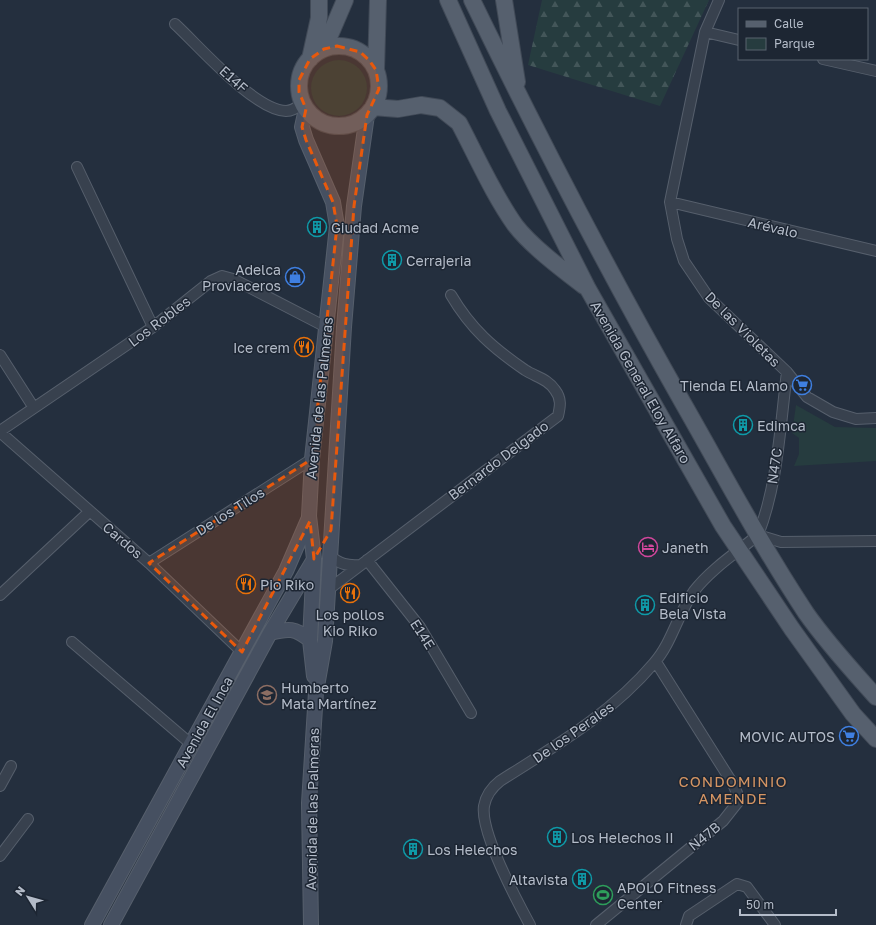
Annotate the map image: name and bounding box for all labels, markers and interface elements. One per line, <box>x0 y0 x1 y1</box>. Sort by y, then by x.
legend <box>738 8 868 60</box>
text: Calle <box>774 16 804 31</box>
text: Parque <box>774 36 815 51</box>
street label: E14F <box>216 62 252 96</box>
street label: Arévalo <box>746 213 800 241</box>
building icon: Giudad Acme <box>306 216 328 238</box>
place label: Giudad Acme <box>331 219 419 236</box>
building icon: Cerrajeria <box>381 249 403 271</box>
place label: Cerrajeria <box>406 252 471 269</box>
place label: Adelca Proviaceros <box>202 261 281 294</box>
shop icon: Adelca Proviaceros <box>284 266 306 288</box>
street label: De las Violetas <box>702 288 784 370</box>
street label: Los Robles <box>125 292 193 350</box>
street label: Avenida General Eloy Alfaro <box>587 298 695 466</box>
street label: Avenida de las Palmeras <box>302 316 336 480</box>
restaurant icon: Ice crem <box>293 336 315 358</box>
place label: Ice crem <box>233 339 290 356</box>
supermarket icon: Tienda El Alamo <box>791 374 813 396</box>
place label: Tienda El Alamo <box>680 377 788 394</box>
building icon: Edimca <box>732 414 754 436</box>
street label: Bernardo Delgado <box>445 417 551 503</box>
place label: Edimca <box>757 417 806 434</box>
street label: N47C <box>763 447 785 485</box>
street label: De los Tilos <box>193 483 267 539</box>
street label: Cardos <box>100 518 146 562</box>
hotel icon: Janeth <box>637 536 659 558</box>
place label: Janeth <box>662 539 709 556</box>
restaurant icon: Pio Riko <box>235 573 257 595</box>
place label: Pio Riko <box>260 576 314 593</box>
restaurant icon: Los pollos Kio Riko <box>339 582 361 604</box>
place label: Edificio Bela Vista <box>659 589 726 622</box>
building icon: Edificio Bela Vista <box>634 594 656 616</box>
place label: Los pollos Kio Riko <box>316 606 384 639</box>
street label: E14E <box>407 616 439 652</box>
street label: Avenida El Inca <box>172 673 236 771</box>
place label: Humberto Mata Martínez <box>281 679 377 712</box>
school or university icon: Humberto Mata Martínez <box>256 684 278 706</box>
street label: De los Perales <box>529 698 617 766</box>
supermarket icon: MOVIC AUTOS <box>838 725 860 747</box>
street label: Avenida de las Palmeras <box>302 727 322 891</box>
place label: MOVIC AUTOS <box>739 728 835 745</box>
district label: CONDOMINIO AMENDE <box>678 772 788 807</box>
street label: N47B <box>685 818 723 854</box>
building icon: Los Helechos II <box>546 826 568 848</box>
place label: Los Helechos II <box>571 829 674 846</box>
building icon: Los Helechos <box>402 838 424 860</box>
place label: Los Helechos <box>427 841 517 858</box>
building icon: Altavista <box>571 868 593 890</box>
place label: Altavista <box>509 871 568 888</box>
north arrow <box>8 877 48 917</box>
place label: APOLO Fitness Center <box>617 879 716 912</box>
text: N <box>12 883 27 898</box>
sports icon: APOLO Fitness Center <box>592 884 614 906</box>
scale bar <box>740 891 836 917</box>
text: 50 m <box>746 897 774 912</box>

